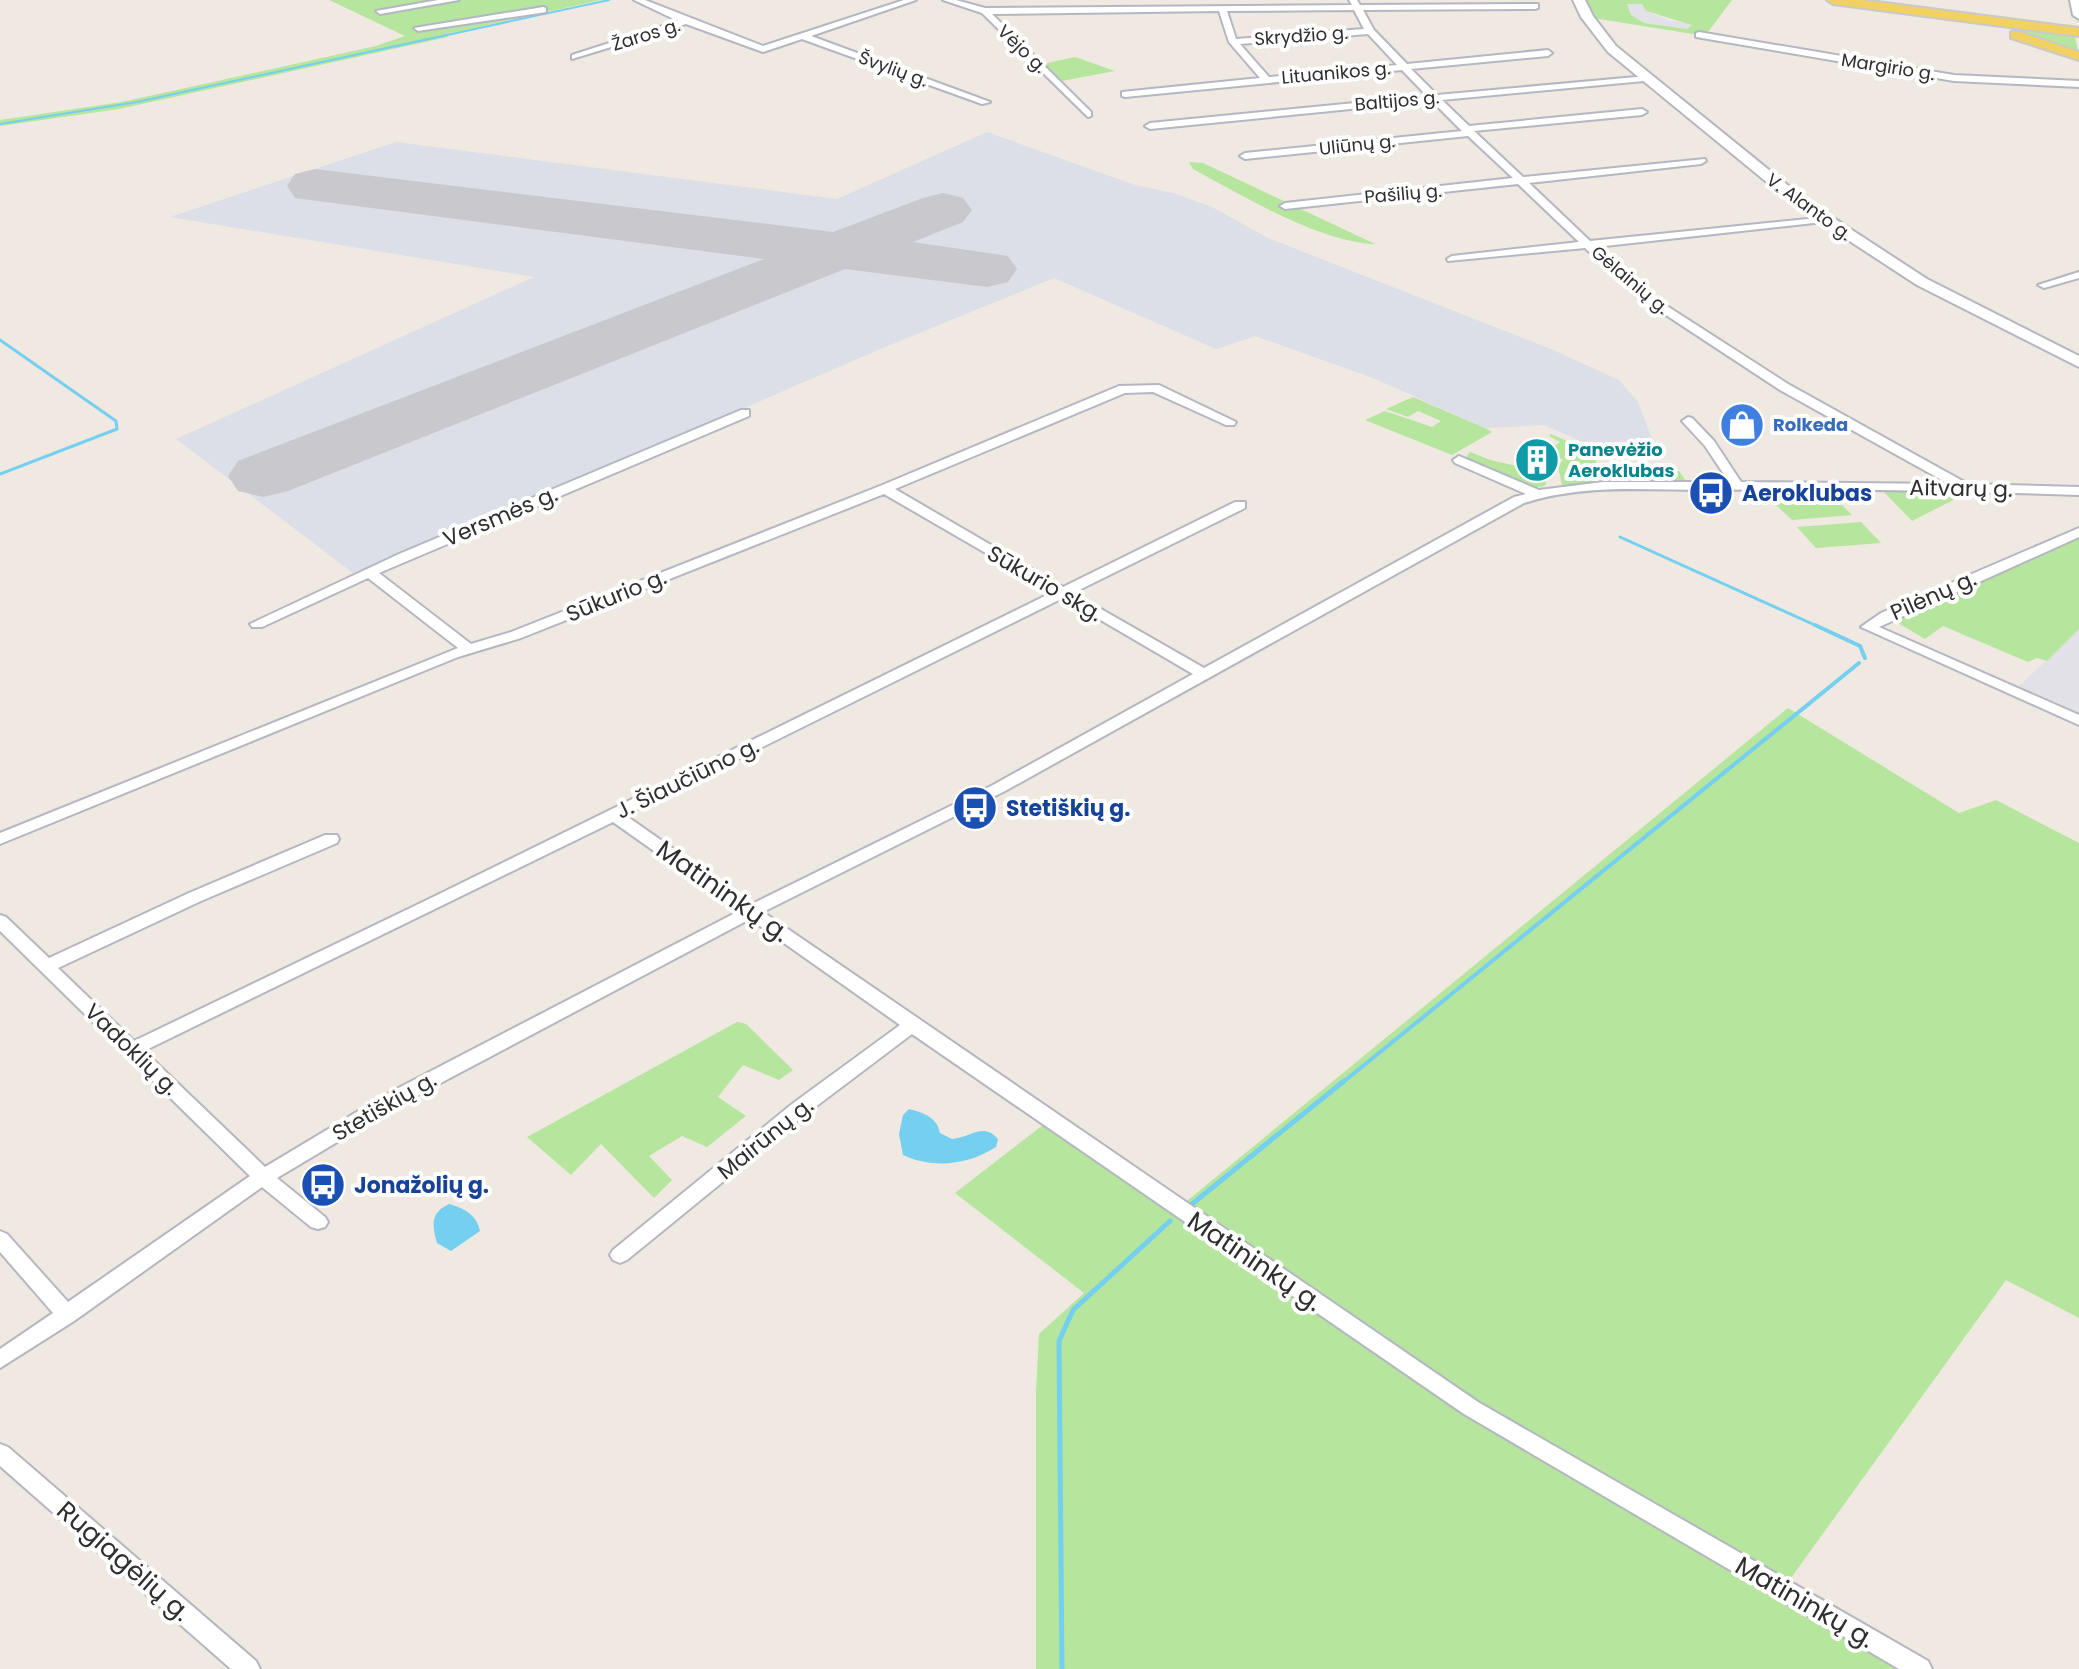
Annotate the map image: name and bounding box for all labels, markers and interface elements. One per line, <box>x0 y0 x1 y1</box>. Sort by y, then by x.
street label: Žaros g. <box>609 12 683 57</box>
street label: Vėjo g. <box>992 19 1053 78</box>
street label: Skrydžio g. <box>1253 20 1349 51</box>
street label: Švylių g. <box>855 44 931 93</box>
street label: Margirio g. <box>1840 47 1937 86</box>
street label: Lituanikos g. <box>1280 55 1392 90</box>
street label: Baltijos g. <box>1354 84 1440 117</box>
street label: Uliūnų g. <box>1318 128 1396 161</box>
street label: V. Alanto g. <box>1762 167 1857 246</box>
street label: Pašilių g. <box>1363 178 1443 209</box>
street label: Gėlainių g. <box>1586 240 1675 320</box>
shop icon: Rolkeda <box>1718 401 1766 449</box>
place label: Rolkeda <box>1773 412 1848 437</box>
building icon: Panevėžio Aeroklubas <box>1513 436 1561 484</box>
place label: Panevėžio Aeroklubas <box>1568 437 1675 483</box>
bus stop icon: Aeroklubas <box>1687 469 1735 517</box>
street label: Aitvarų g. <box>1909 472 2013 505</box>
street label: Versmės g. <box>438 478 562 554</box>
place label: Aeroklubas <box>1742 478 1872 509</box>
street label: Sūkurio skg. <box>981 538 1108 629</box>
street label: Sūkurio g. <box>561 561 671 630</box>
street label: Pilėnų g. <box>1885 563 1981 628</box>
street label: J. Šiaučiūno g. <box>610 730 764 827</box>
bus stop icon: Stetiškių g. <box>951 784 999 832</box>
place label: Stetiškių g. <box>1006 793 1130 824</box>
street label: Matininkų g. <box>649 832 797 950</box>
street label: Vadoklių g. <box>78 996 186 1102</box>
street label: Stetiškių g. <box>326 1064 442 1149</box>
street label: Mairūnų g. <box>711 1090 820 1187</box>
bus stop icon: Jonažolių g. <box>299 1161 347 1209</box>
place label: Jonažolių g. <box>354 1170 489 1201</box>
street label: Matininkų g. <box>1180 1203 1330 1319</box>
street label: Rugiagėlių g. <box>49 1493 199 1629</box>
street label: Matininkų g. <box>1729 1548 1881 1656</box>

